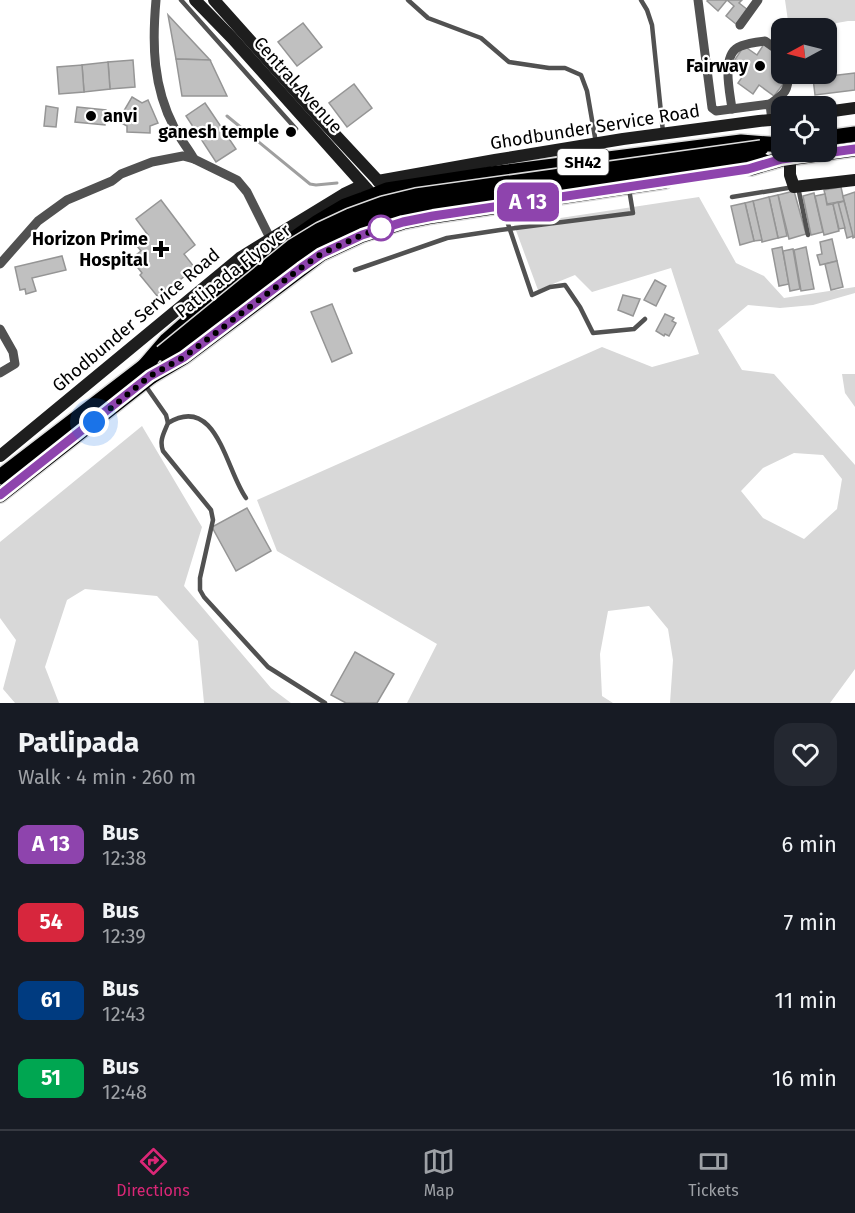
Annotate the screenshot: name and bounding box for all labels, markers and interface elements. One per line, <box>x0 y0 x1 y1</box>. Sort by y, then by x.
north arrow <box>771 18 837 84</box>
map controls <box>771 18 837 162</box>
street label: Central Avenue <box>249 32 347 138</box>
place label: Fairway <box>686 55 749 77</box>
marker: Fairway <box>753 59 767 73</box>
button: locate <box>771 96 837 162</box>
street label: Ghodbunder Service Road <box>489 100 701 154</box>
place label: anvi <box>103 105 137 127</box>
marker: anvi <box>84 109 98 123</box>
place label: ganesh temple <box>158 121 279 143</box>
marker: ganesh temple <box>284 125 298 139</box>
road number: SH42 <box>558 149 608 175</box>
line badge: A 13 <box>486 182 570 222</box>
text: A 13 <box>509 189 547 215</box>
unlabelled marker <box>368 215 394 241</box>
street label: Patlipada Flyover <box>171 219 295 323</box>
place label: Horizon Prime Hospital <box>32 228 149 271</box>
marker: Horizon Prime Hospital <box>152 240 170 258</box>
street label: Ghodbunder Service Road <box>48 243 224 397</box>
your location <box>79 407 109 437</box>
button: heart <box>774 723 837 786</box>
text: Patlipada <box>18 726 139 759</box>
text: Walk · 4 min · 260 m <box>18 765 196 789</box>
text: Bus <box>102 819 139 846</box>
text: A 13 <box>32 831 70 857</box>
text: 6 min <box>781 831 837 858</box>
text: 12:38 <box>102 846 147 870</box>
text: Bus <box>102 897 139 924</box>
text: 54 <box>39 909 63 935</box>
text: 7 min <box>783 909 837 936</box>
text: 12:39 <box>102 924 146 948</box>
text: Bus <box>102 975 139 1002</box>
text: 61 <box>41 987 61 1013</box>
text: 11 min <box>774 987 837 1014</box>
text: 12:43 <box>102 1002 146 1026</box>
text: Bus <box>102 1053 139 1080</box>
text: 51 <box>41 1065 61 1091</box>
text: 16 min <box>772 1065 837 1092</box>
text: 12:48 <box>102 1080 147 1104</box>
tab: Directions <box>116 1145 190 1200</box>
tab: Map <box>422 1145 455 1200</box>
tab: Tickets <box>688 1145 739 1200</box>

